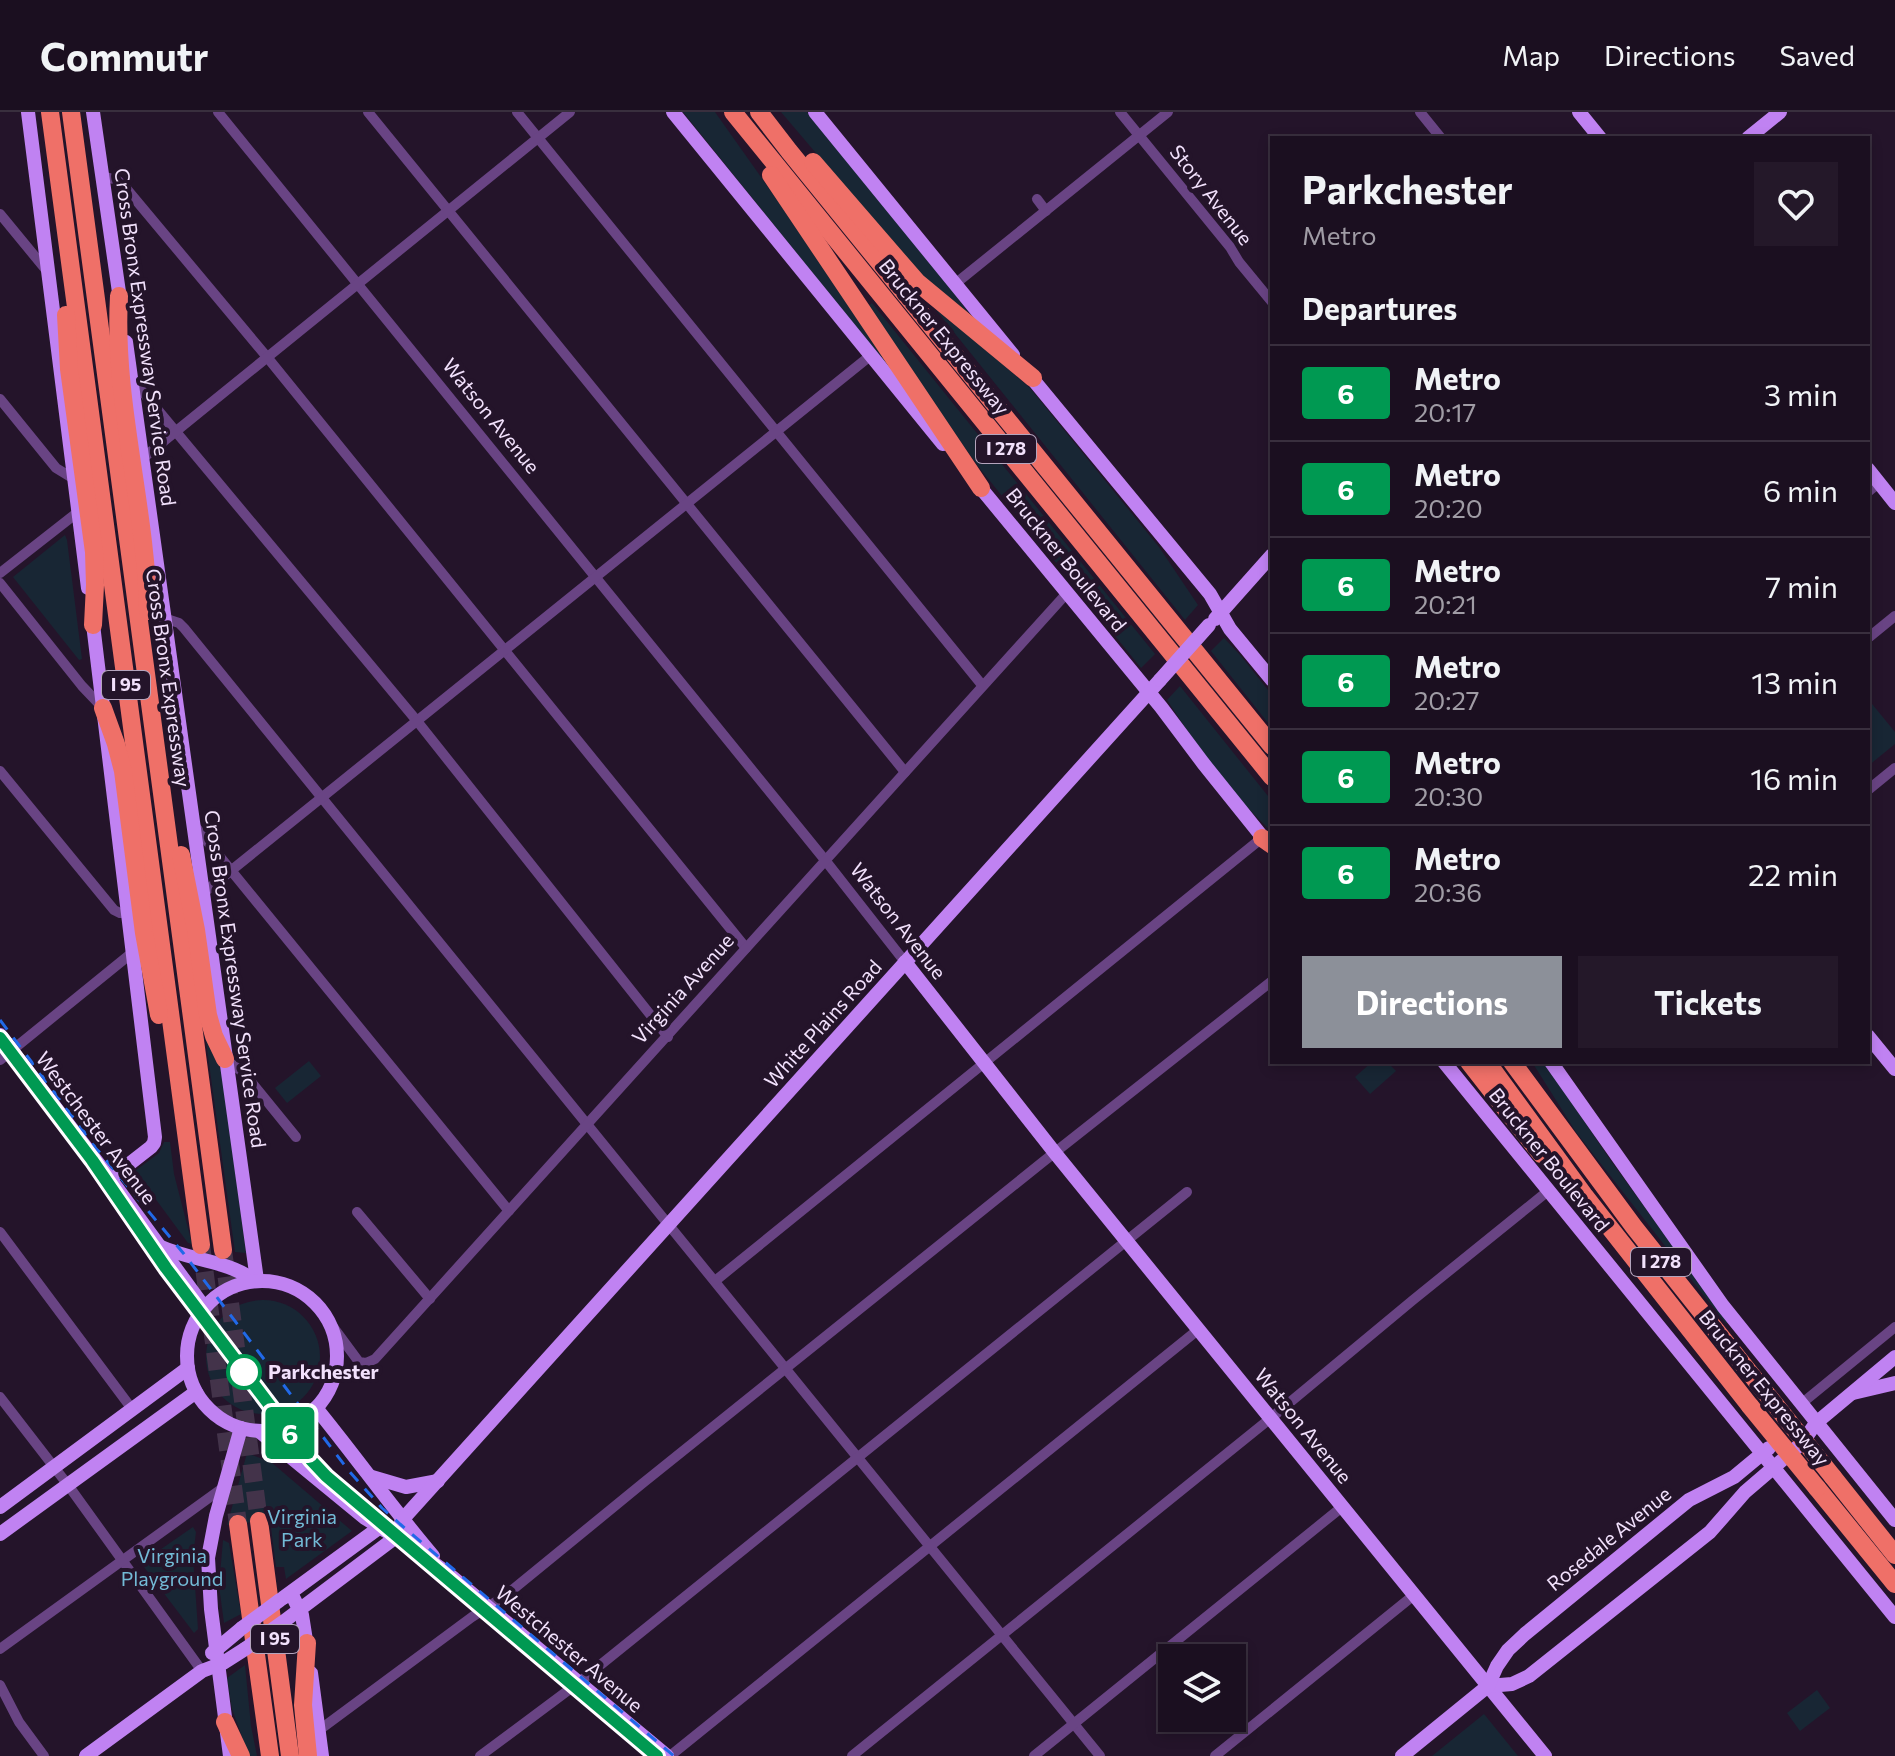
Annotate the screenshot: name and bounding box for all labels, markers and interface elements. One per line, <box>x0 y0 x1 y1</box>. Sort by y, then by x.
text: Commutr <box>40 32 208 79</box>
text: Map <box>1502 38 1560 72</box>
text: Directions <box>1604 38 1735 72</box>
text: Saved <box>1779 38 1855 72</box>
street label: Story Avenue <box>1165 140 1258 249</box>
button: heart <box>1754 162 1838 246</box>
text: Parkchester <box>1302 165 1513 212</box>
street label: Cross Bronx Expressway Service Road <box>110 166 182 507</box>
text: Metro <box>1302 219 1376 250</box>
street label: Bruckner Expressway <box>875 254 1015 419</box>
text: Departures <box>1302 289 1457 326</box>
street label: Watson Avenue <box>438 353 545 478</box>
text: Metro <box>1414 359 1501 396</box>
text: 3 min <box>1764 375 1838 412</box>
text: 6 <box>1337 376 1355 410</box>
text: 20:17 <box>1414 396 1476 427</box>
road number: I 278 <box>976 435 1036 463</box>
text: Metro <box>1414 455 1501 492</box>
text: 6 min <box>1763 471 1838 508</box>
text: 6 <box>1337 472 1355 506</box>
street label: Bruckner Boulevard <box>1002 483 1132 636</box>
text: 20:20 <box>1414 492 1483 523</box>
text: Metro <box>1414 551 1501 588</box>
street label: Cross Bronx Expressway <box>142 567 196 789</box>
text: 7 min <box>1765 567 1838 604</box>
text: 6 <box>1337 568 1355 602</box>
text: 20:21 <box>1414 588 1477 619</box>
text: Metro <box>1414 647 1501 684</box>
text: 13 min <box>1751 663 1838 700</box>
text: 6 <box>1337 664 1355 698</box>
road number: I 95 <box>102 671 150 699</box>
text: 20:27 <box>1414 684 1480 715</box>
text: Metro <box>1414 743 1501 780</box>
text: 16 min <box>1750 759 1838 796</box>
text: 6 <box>1337 760 1355 794</box>
text: 20:30 <box>1414 780 1483 811</box>
street label: Cross Bronx Expressway Service Road <box>200 808 272 1149</box>
text: Metro <box>1414 839 1501 876</box>
text: 22 min <box>1748 855 1838 892</box>
text: 6 <box>1337 856 1355 890</box>
street label: Watson Avenue <box>846 857 952 983</box>
text: 20:36 <box>1414 876 1482 907</box>
street label: Virginia Avenue <box>626 928 738 1049</box>
street label: White Plains Road <box>759 954 886 1092</box>
button: Directions <box>1302 956 1562 1048</box>
button: Tickets <box>1578 956 1838 1048</box>
street label: Westchester Avenue <box>32 1046 162 1208</box>
street label: Bruckner Boulevard <box>1485 1083 1615 1236</box>
road number: I 278 <box>1631 1248 1691 1276</box>
street label: Bruckner Expressway <box>1695 1305 1835 1470</box>
marker: Parkchester <box>227 1355 261 1389</box>
place label: Parkchester <box>268 1359 379 1383</box>
street label: Watson Avenue <box>1250 1363 1357 1488</box>
line badge: 6 <box>264 1407 316 1459</box>
text: 6 <box>281 1416 299 1450</box>
street label: Rosedale Avenue <box>1542 1481 1675 1595</box>
park label: Virginia Park <box>267 1504 337 1551</box>
park label: Virginia Playground <box>121 1543 223 1590</box>
street label: Westchester Avenue <box>491 1580 648 1717</box>
road number: I 95 <box>251 1625 299 1653</box>
map controls <box>1158 1644 1246 1732</box>
button: layers <box>1158 1644 1246 1732</box>

